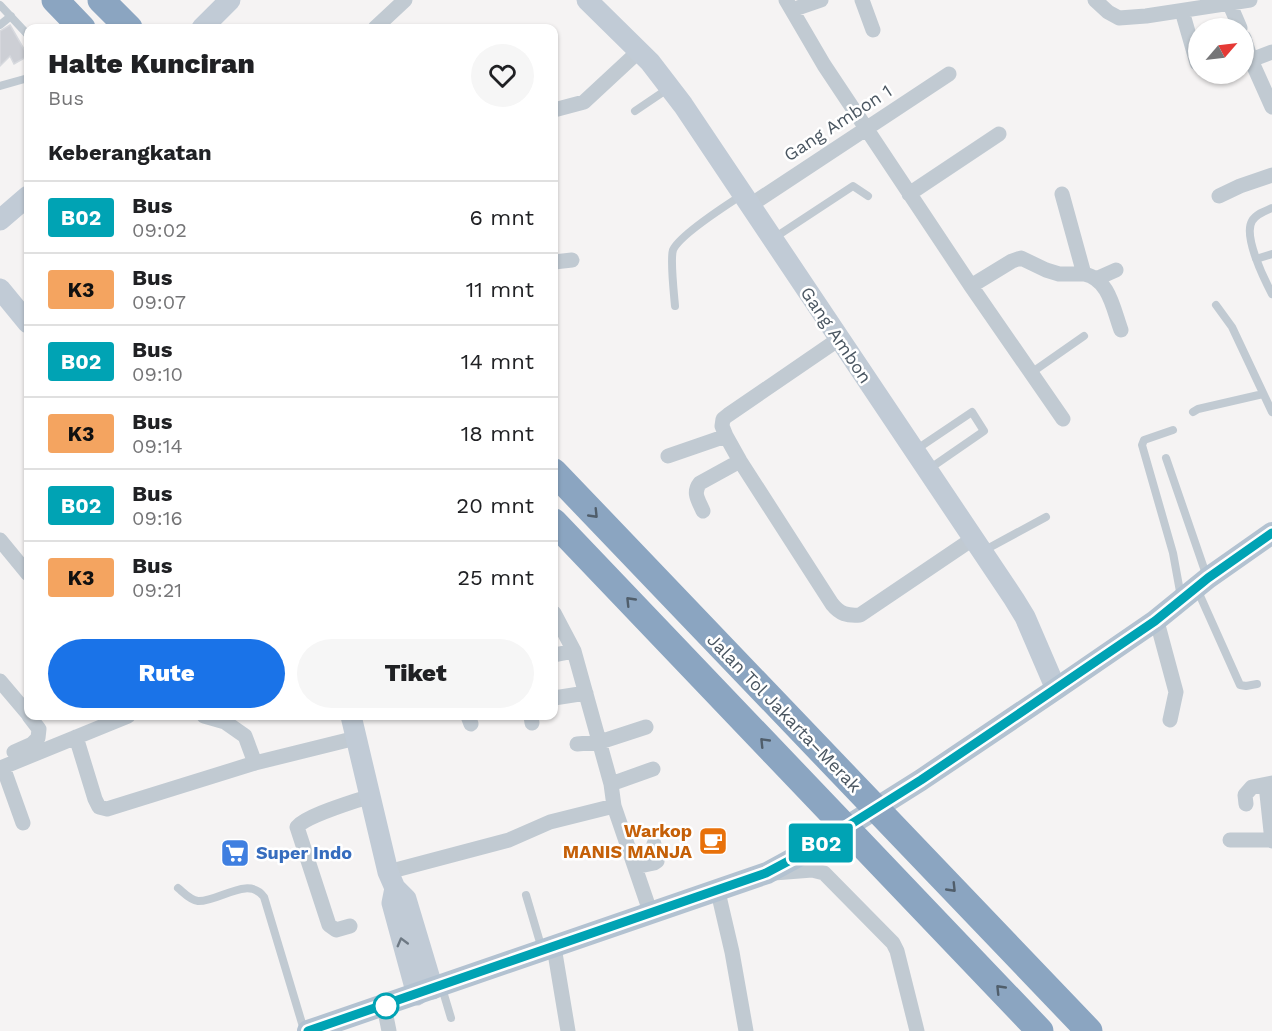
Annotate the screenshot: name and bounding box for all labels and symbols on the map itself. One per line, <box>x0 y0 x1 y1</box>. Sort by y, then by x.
north arrow <box>1188 18 1254 84</box>
street label: Gang Ambon 1 <box>780 80 896 165</box>
street label: Gang Ambon <box>796 283 876 387</box>
one-way arrow <box>587 508 598 518</box>
one-way arrow <box>626 597 637 608</box>
street label: Jalan Tol Jakarta–Merak <box>703 629 866 796</box>
one-way arrow <box>760 738 771 748</box>
place label: Warkop MANIS MANJA <box>563 820 693 862</box>
line badge: B02 <box>786 824 856 862</box>
cafe icon: Warkop MANIS MANJA <box>697 825 729 857</box>
supermarket icon: Super Indo <box>219 837 251 869</box>
place label: Super Indo <box>256 842 352 863</box>
one-way arrow <box>945 881 956 892</box>
one-way arrow <box>397 937 409 948</box>
one-way arrow <box>996 985 1007 995</box>
unlabelled marker <box>373 993 399 1019</box>

